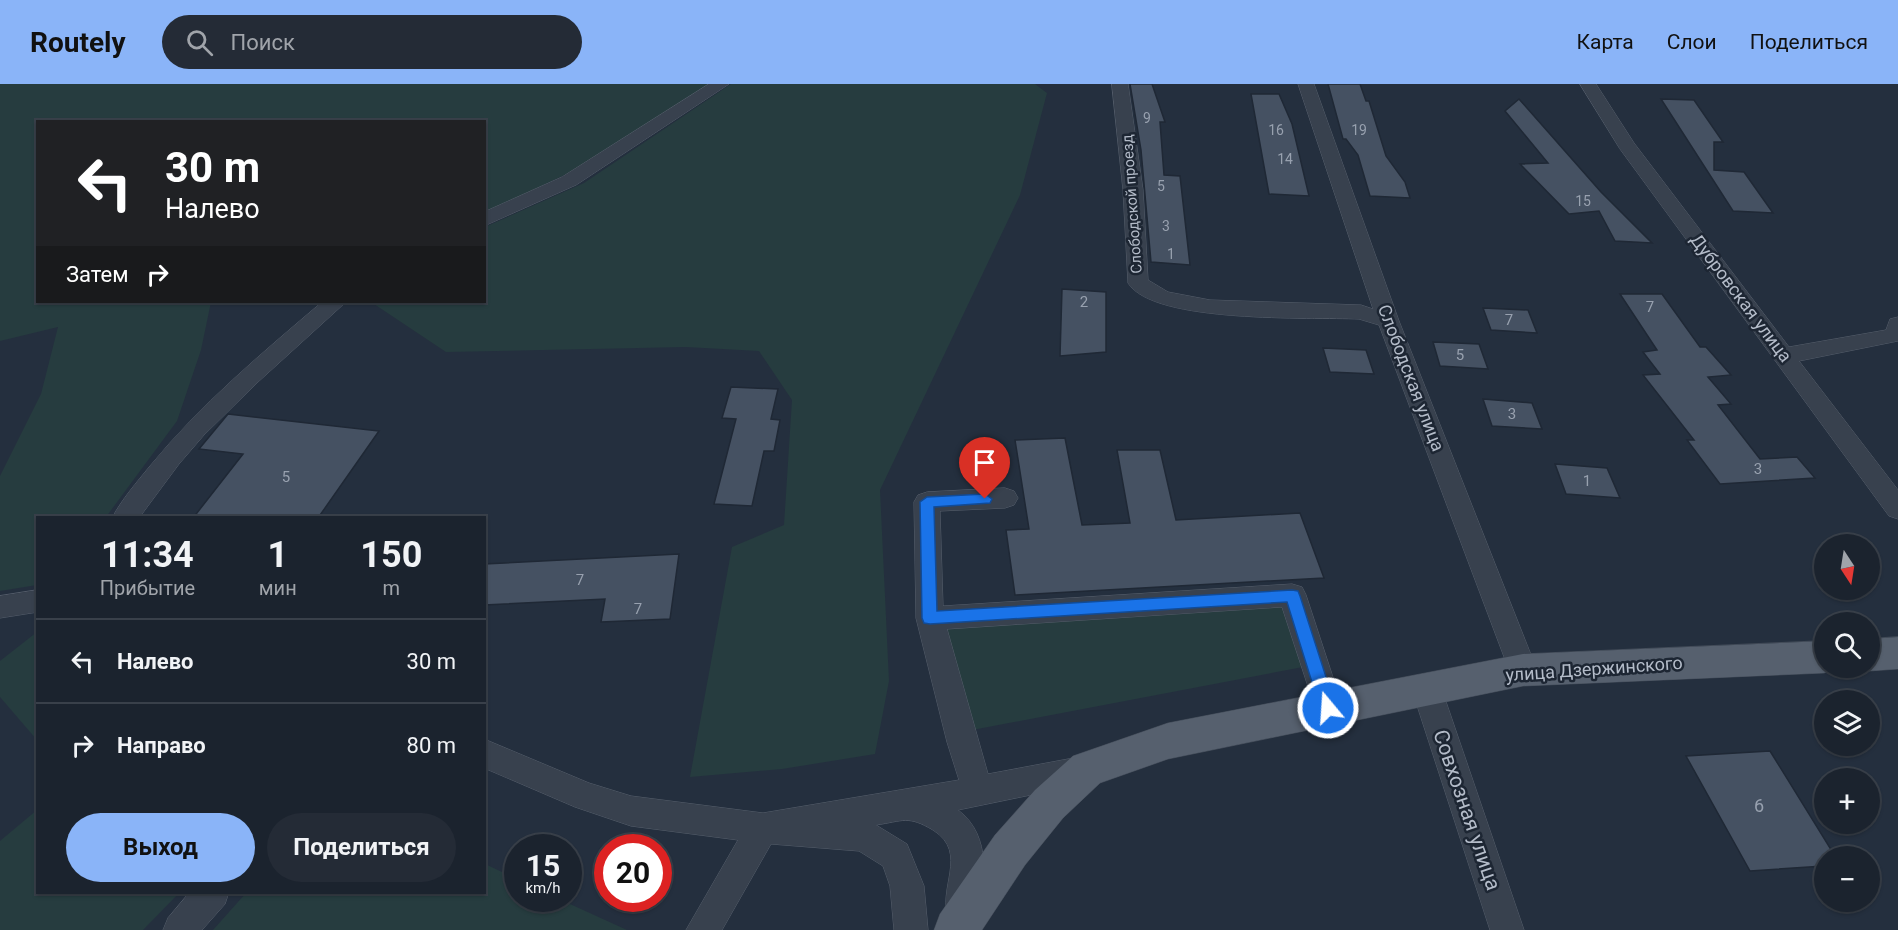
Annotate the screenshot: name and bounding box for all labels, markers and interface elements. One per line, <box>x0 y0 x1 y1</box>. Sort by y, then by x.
search box <box>162 15 582 69</box>
text: Routely <box>30 26 126 59</box>
icon: search <box>183 26 216 59</box>
text: Поиск <box>231 30 295 55</box>
text: Карта <box>1577 30 1634 54</box>
text: Слои <box>1667 30 1717 54</box>
text: Поделиться <box>1750 30 1868 54</box>
house number: 9 <box>1143 110 1151 126</box>
house number: 16 <box>1268 122 1284 138</box>
house number: 19 <box>1351 122 1367 138</box>
street label: Слободской проезд <box>1118 134 1146 274</box>
text: 30 m <box>165 143 260 192</box>
icon: left <box>66 144 144 222</box>
house number: 14 <box>1277 151 1293 167</box>
house number: 5 <box>1157 178 1165 194</box>
text: Налево <box>165 193 260 225</box>
house number: 15 <box>1575 193 1591 209</box>
house number: 3 <box>1162 218 1170 234</box>
street label: Дубровская улица <box>1686 229 1796 366</box>
house number: 1 <box>1167 246 1175 262</box>
icon: right <box>141 258 174 291</box>
text: Затем <box>66 262 129 287</box>
house number: 2 <box>1080 293 1088 311</box>
house number: 7 <box>1646 298 1654 316</box>
street label: Слободская улица <box>1374 301 1449 454</box>
house number: 7 <box>1505 311 1513 329</box>
house number: 5 <box>1456 346 1464 364</box>
house number: 3 <box>1508 405 1516 423</box>
pin <box>959 437 1010 499</box>
icon: arrive <box>968 446 1001 479</box>
house number: 3 <box>1754 460 1762 478</box>
house number: 5 <box>282 468 290 486</box>
house number: 1 <box>1583 472 1591 490</box>
text: 11:34 <box>101 534 194 576</box>
text: 1 <box>267 534 288 576</box>
text: 150 <box>360 534 422 576</box>
north arrow <box>1814 534 1880 600</box>
map controls <box>1814 534 1880 912</box>
house number: 7 <box>576 571 584 589</box>
text: Прибытие <box>100 576 195 600</box>
text: мин <box>259 576 297 600</box>
text: m <box>383 576 400 600</box>
house number: 7 <box>634 600 642 618</box>
button: search <box>1814 612 1880 678</box>
icon: left <box>66 645 99 678</box>
text: Налево <box>117 649 194 674</box>
text: 30 m <box>407 649 456 674</box>
street label: улица Дзержинского <box>1505 652 1683 685</box>
position arrow <box>1296 676 1360 740</box>
button: layers <box>1814 690 1880 756</box>
street label: Совхозная улица <box>1428 726 1506 894</box>
icon: right <box>66 729 99 762</box>
text: Направо <box>117 733 206 758</box>
text: 80 m <box>407 733 456 758</box>
button: + <box>1814 768 1880 834</box>
house number: 6 <box>1754 795 1764 816</box>
button: Выход <box>66 813 255 882</box>
button: Поделиться <box>267 813 456 882</box>
speed limit sign: 20 <box>594 834 672 912</box>
button: − <box>1814 846 1880 912</box>
text: 15 <box>526 848 560 883</box>
text: km/h <box>525 879 561 897</box>

